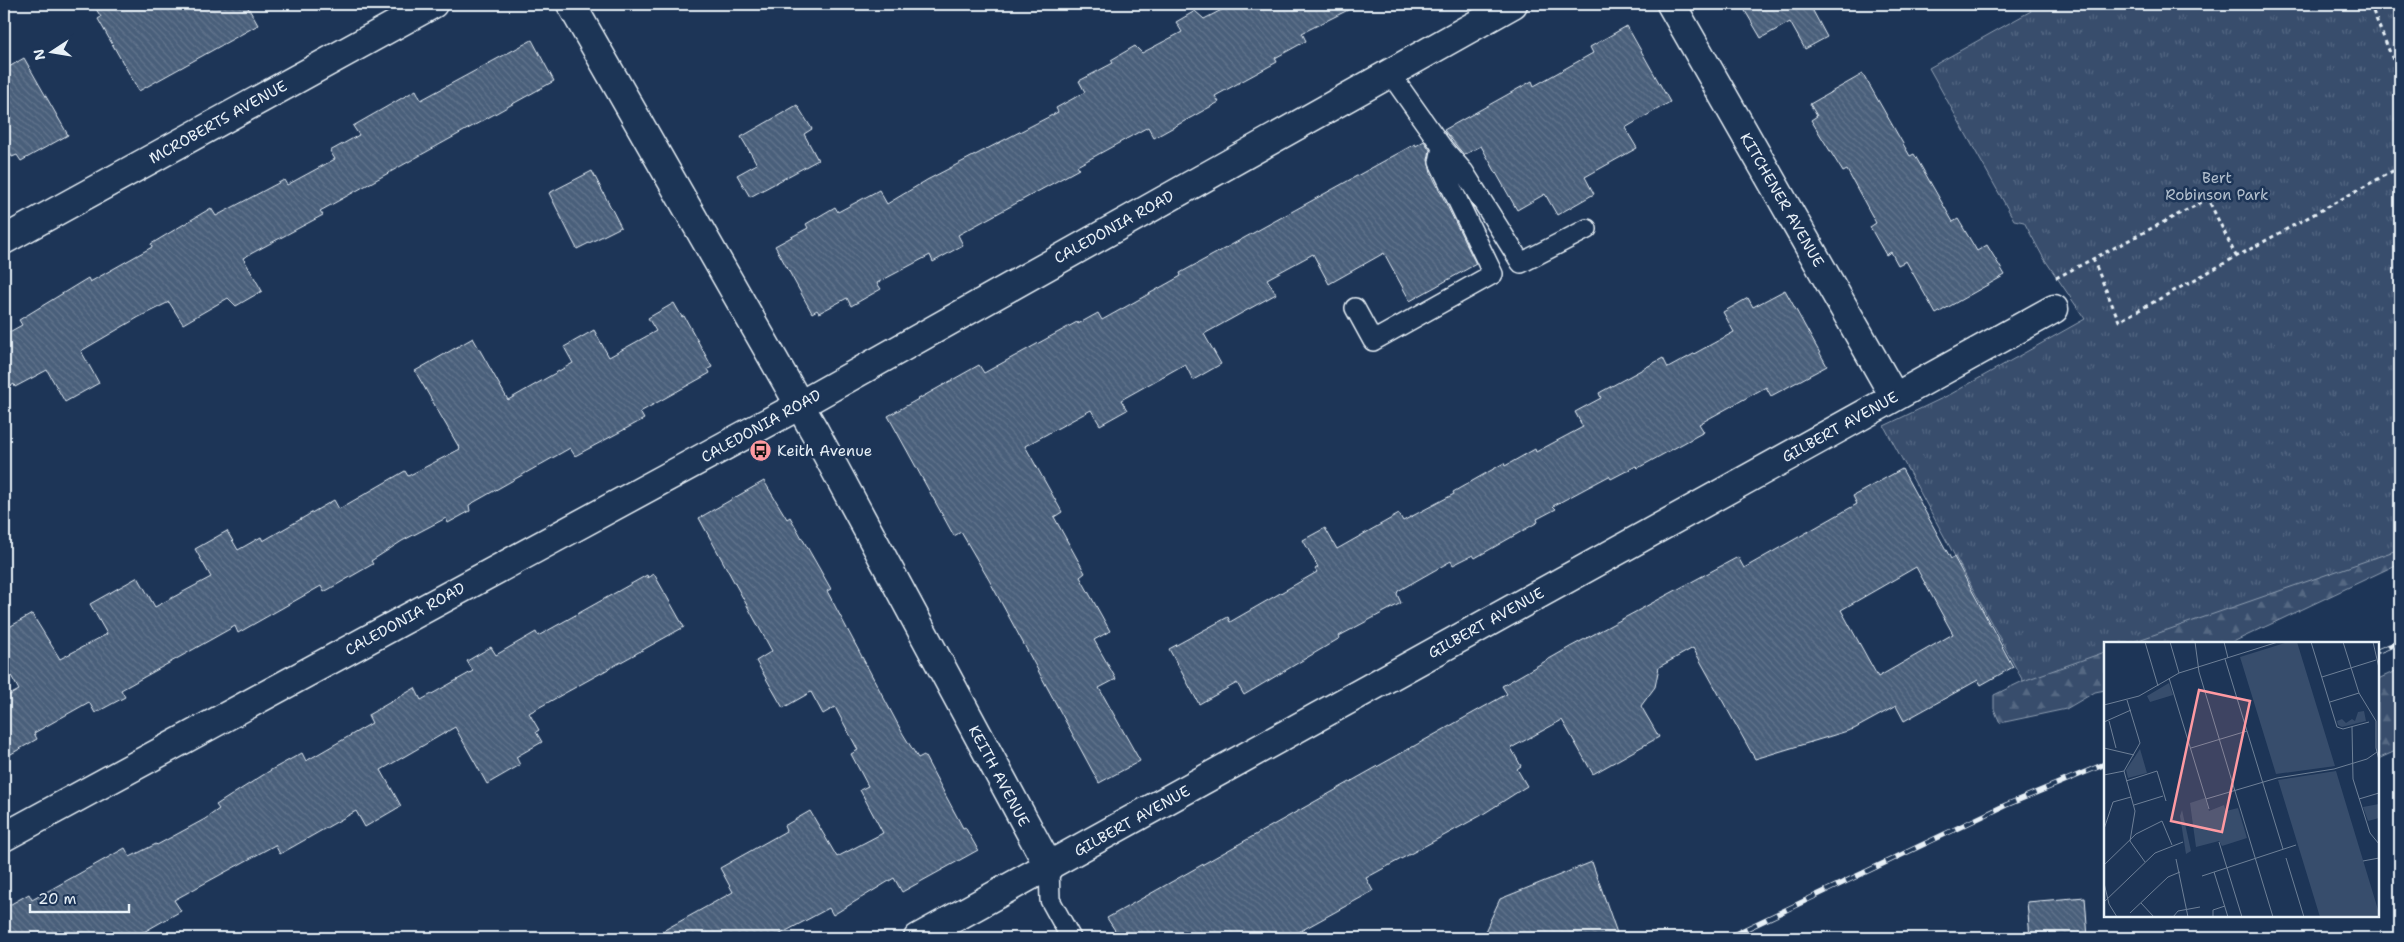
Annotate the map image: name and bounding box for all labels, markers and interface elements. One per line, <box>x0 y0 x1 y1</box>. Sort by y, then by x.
north arrow <box>28 28 78 78</box>
text: N <box>29 47 49 62</box>
street label: MCROBERTS AVENUE <box>145 76 291 168</box>
street label: KITCHENER AVENUE <box>1735 129 1829 271</box>
park label: Bert Robinson Park <box>2165 168 2269 205</box>
street label: CALEDONIA ROAD <box>1050 186 1178 268</box>
street label: CALEDONIA ROAD <box>697 385 825 467</box>
street label: GILBERT AVENUE <box>1778 387 1902 467</box>
bus stop icon: Keith Avenue <box>749 439 773 463</box>
place label: Keith Avenue <box>777 441 872 461</box>
street label: CALEDONIA ROAD <box>341 578 469 660</box>
street label: GILBERT AVENUE <box>1424 583 1548 663</box>
inset map <box>2104 642 2379 917</box>
street label: KEITH AVENUE <box>964 722 1034 830</box>
street label: GILBERT AVENUE <box>1070 781 1194 861</box>
scale bar <box>30 882 129 914</box>
text: 20 m <box>38 889 77 909</box>

